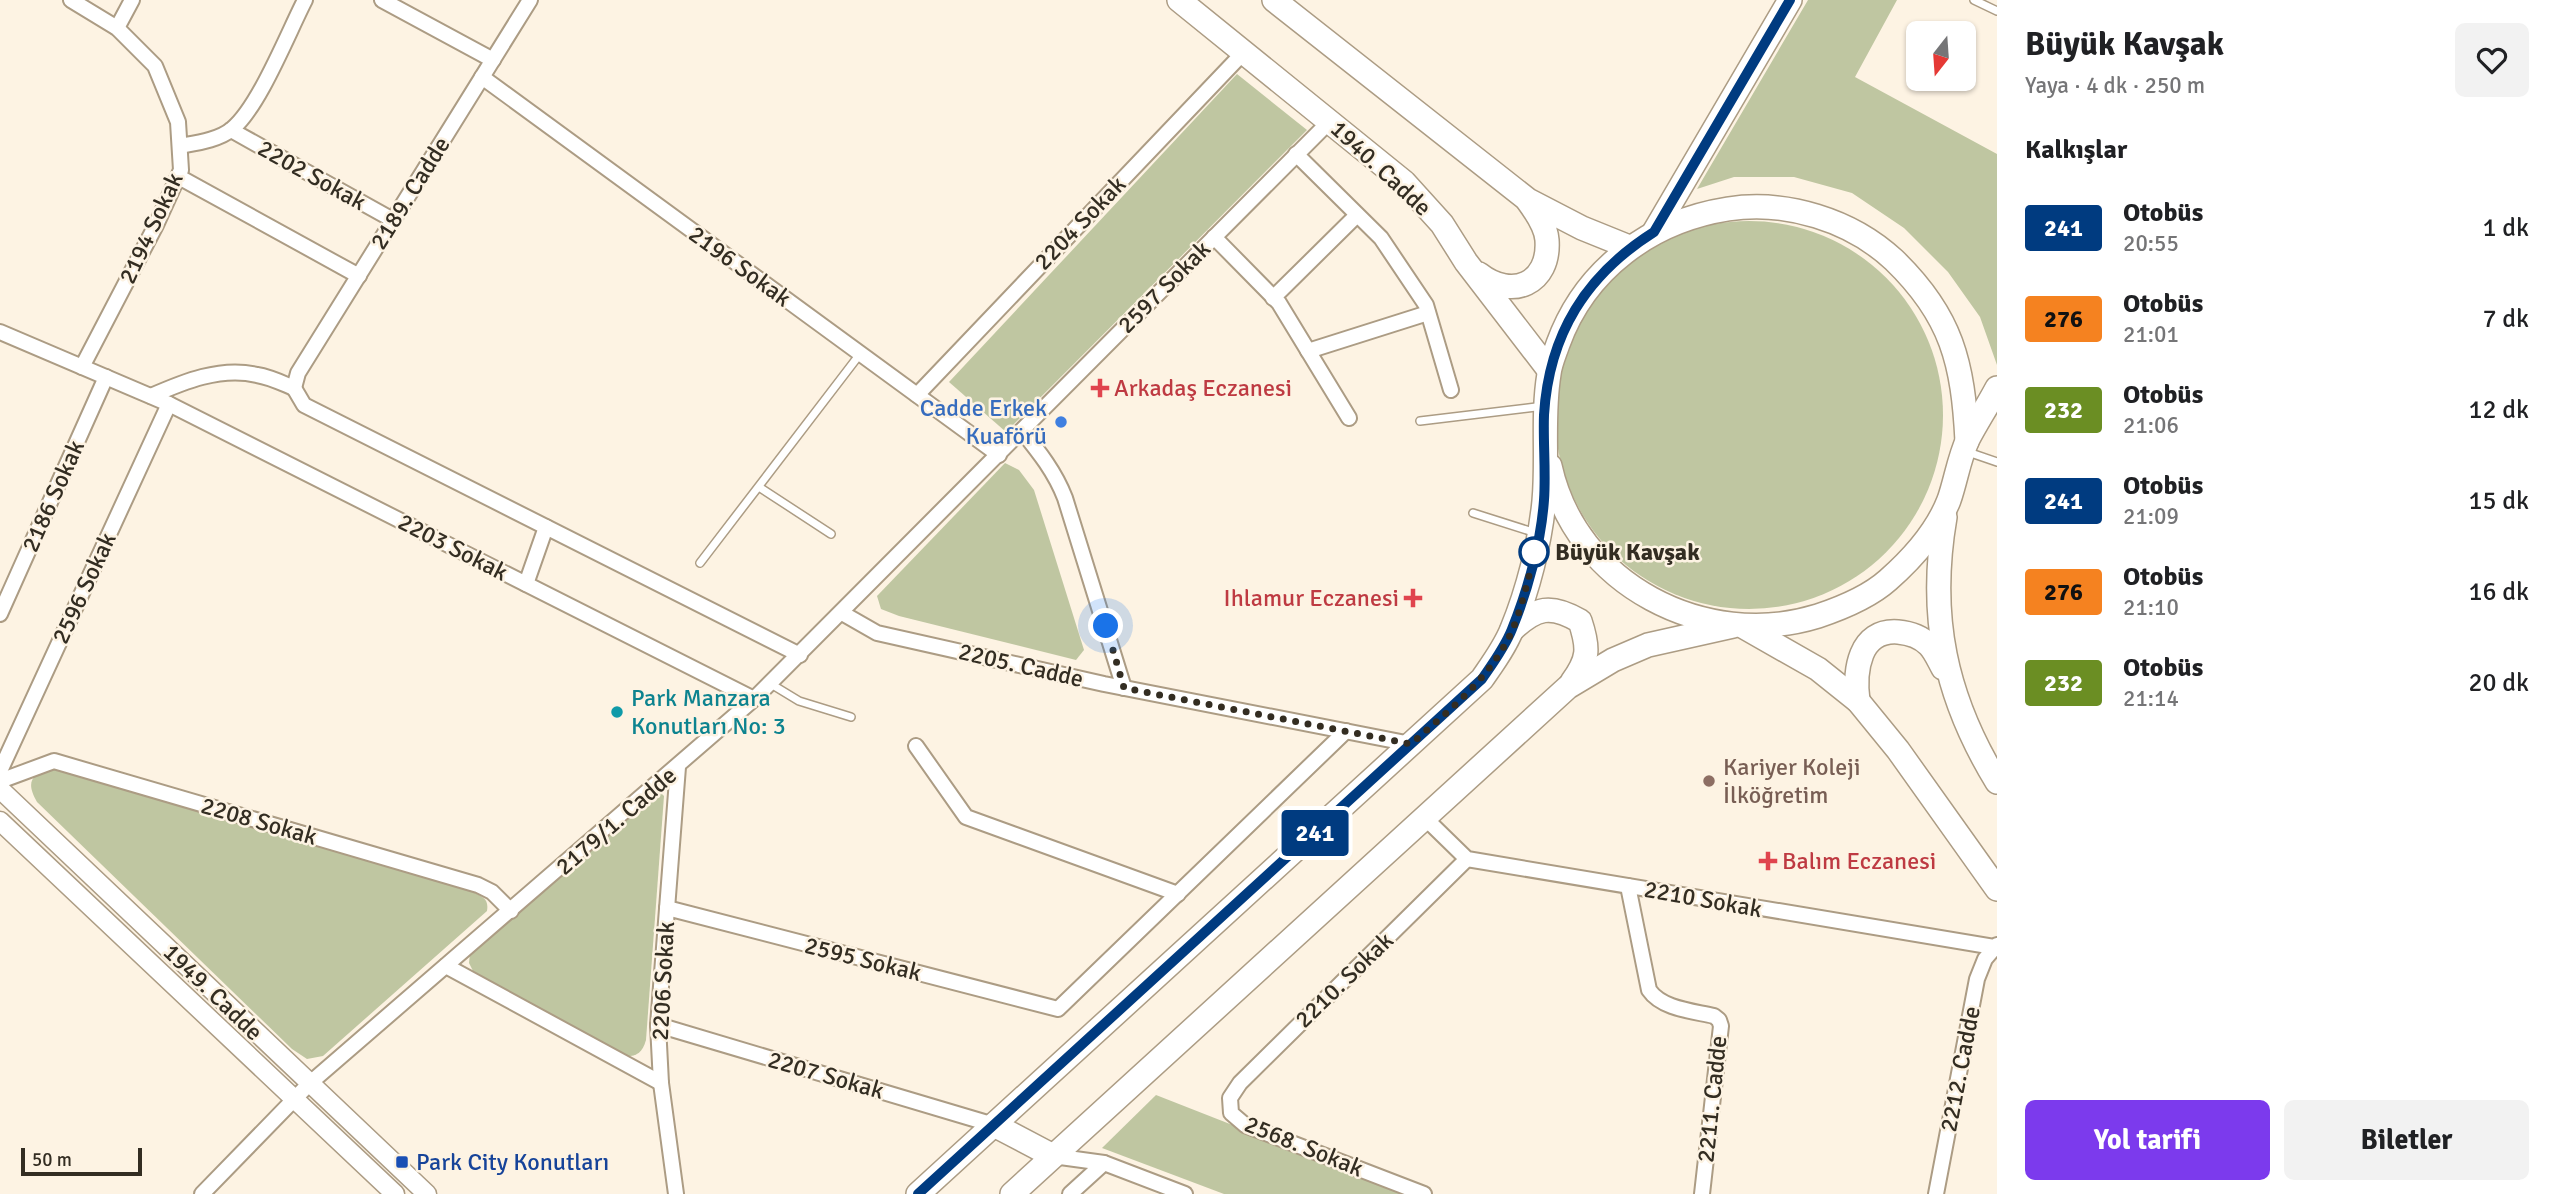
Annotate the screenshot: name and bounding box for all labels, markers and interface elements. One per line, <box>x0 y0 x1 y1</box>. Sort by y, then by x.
north arrow <box>1906 21 1976 91</box>
map controls <box>1906 21 1976 91</box>
button: heart <box>2455 23 2529 97</box>
text: Büyük Kavşak <box>2025 24 2224 65</box>
text: Yaya · 4 dk · 250 m <box>2025 71 2205 100</box>
street label: 1940. Cadde <box>1324 114 1438 222</box>
street label: 2189. Cadde <box>364 131 456 255</box>
street label: 2202 Sokak <box>253 133 371 217</box>
text: Kalkışlar <box>2025 134 2127 166</box>
street label: 2194 Sokak <box>112 168 190 288</box>
street label: 2204 Sokak <box>1028 170 1132 276</box>
text: Otobüs <box>2123 197 2203 229</box>
text: 1 dk <box>2482 212 2529 244</box>
text: 241 <box>2044 213 2083 243</box>
street label: 2196 Sokak <box>683 219 797 313</box>
text: 20:55 <box>2123 229 2179 258</box>
street label: 2597 Sokak <box>1111 234 1217 340</box>
text: Otobüs <box>2123 288 2203 320</box>
text: 7 dk <box>2482 303 2529 335</box>
text: 276 <box>2044 304 2083 334</box>
text: 21:01 <box>2123 320 2179 349</box>
place label: Arkadaş Eczanesi <box>1114 373 1292 403</box>
text: Otobüs <box>2123 379 2203 411</box>
marker: Arkadaş Eczanesi <box>1092 380 1108 396</box>
place label: Cadde Erkek Kuaförü <box>920 393 1047 451</box>
text: 12 dk <box>2468 394 2529 426</box>
text: 232 <box>2044 395 2083 425</box>
text: 21:06 <box>2123 411 2179 440</box>
marker: Cadde Erkek Kuaförü <box>1053 414 1069 430</box>
street label: 2186 Sokak <box>15 435 91 557</box>
text: Otobüs <box>2123 470 2203 502</box>
text: 15 dk <box>2468 485 2529 517</box>
text: 241 <box>2044 486 2083 516</box>
text: 21:09 <box>2123 502 2179 531</box>
street label: 2203 Sokak <box>393 507 513 587</box>
street label: 2596 Sokak <box>45 528 123 648</box>
marker: Büyük Kavşak <box>1519 537 1549 567</box>
place label: Büyük Kavşak <box>1555 537 1700 567</box>
text: Otobüs <box>2123 561 2203 593</box>
text: 16 dk <box>2468 576 2529 608</box>
text: 276 <box>2044 577 2083 607</box>
place label: Ihlamur Eczanesi <box>1224 583 1399 613</box>
marker: Ihlamur Eczanesi <box>1405 590 1421 606</box>
text: 21:10 <box>2123 593 2179 622</box>
your location <box>1088 608 1123 643</box>
street label: 2205. Cadde <box>956 636 1086 694</box>
text: Otobüs <box>2123 652 2203 684</box>
text: 20 dk <box>2468 667 2529 699</box>
text: 232 <box>2044 668 2083 698</box>
place label: Park Manzara Konutları No: 3 <box>631 683 786 741</box>
text: 21:14 <box>2123 684 2179 713</box>
marker: Park Manzara Konutları No: 3 <box>609 704 625 720</box>
place label: Kariyer Koleji İlköğretim <box>1723 752 1860 810</box>
street label: 2179/1. Cadde <box>549 760 683 882</box>
marker: Kariyer Koleji İlköğretim <box>1701 773 1717 789</box>
street label: 2208 Sokak <box>198 790 320 852</box>
line badge: 241 <box>1275 810 1355 856</box>
text: 241 <box>1296 818 1334 848</box>
place label: Balım Eczanesi <box>1782 846 1936 876</box>
marker: Balım Eczanesi <box>1760 853 1776 869</box>
street label: 2210 Sokak <box>1642 874 1764 924</box>
street label: 2206 Sokak <box>645 921 681 1041</box>
street label: 2210. Sokak <box>1288 926 1400 1034</box>
street label: 2595 Sokak <box>802 930 924 988</box>
street label: 1949. Cadde <box>157 937 269 1047</box>
street label: 2212. Cadde <box>1933 1004 1987 1134</box>
street label: 2211. Cadde <box>1690 1034 1734 1164</box>
street label: 2207 Sokak <box>765 1044 887 1106</box>
button: Yol tarifi <box>2025 1100 2270 1180</box>
button: Biletler <box>2284 1100 2529 1180</box>
street label: 2568. Sokak <box>1240 1109 1368 1183</box>
scale bar <box>21 1145 142 1177</box>
place label: Park City Konutları <box>416 1147 609 1177</box>
text: 50 m <box>32 1148 72 1172</box>
marker: Park City Konutları <box>394 1154 410 1170</box>

